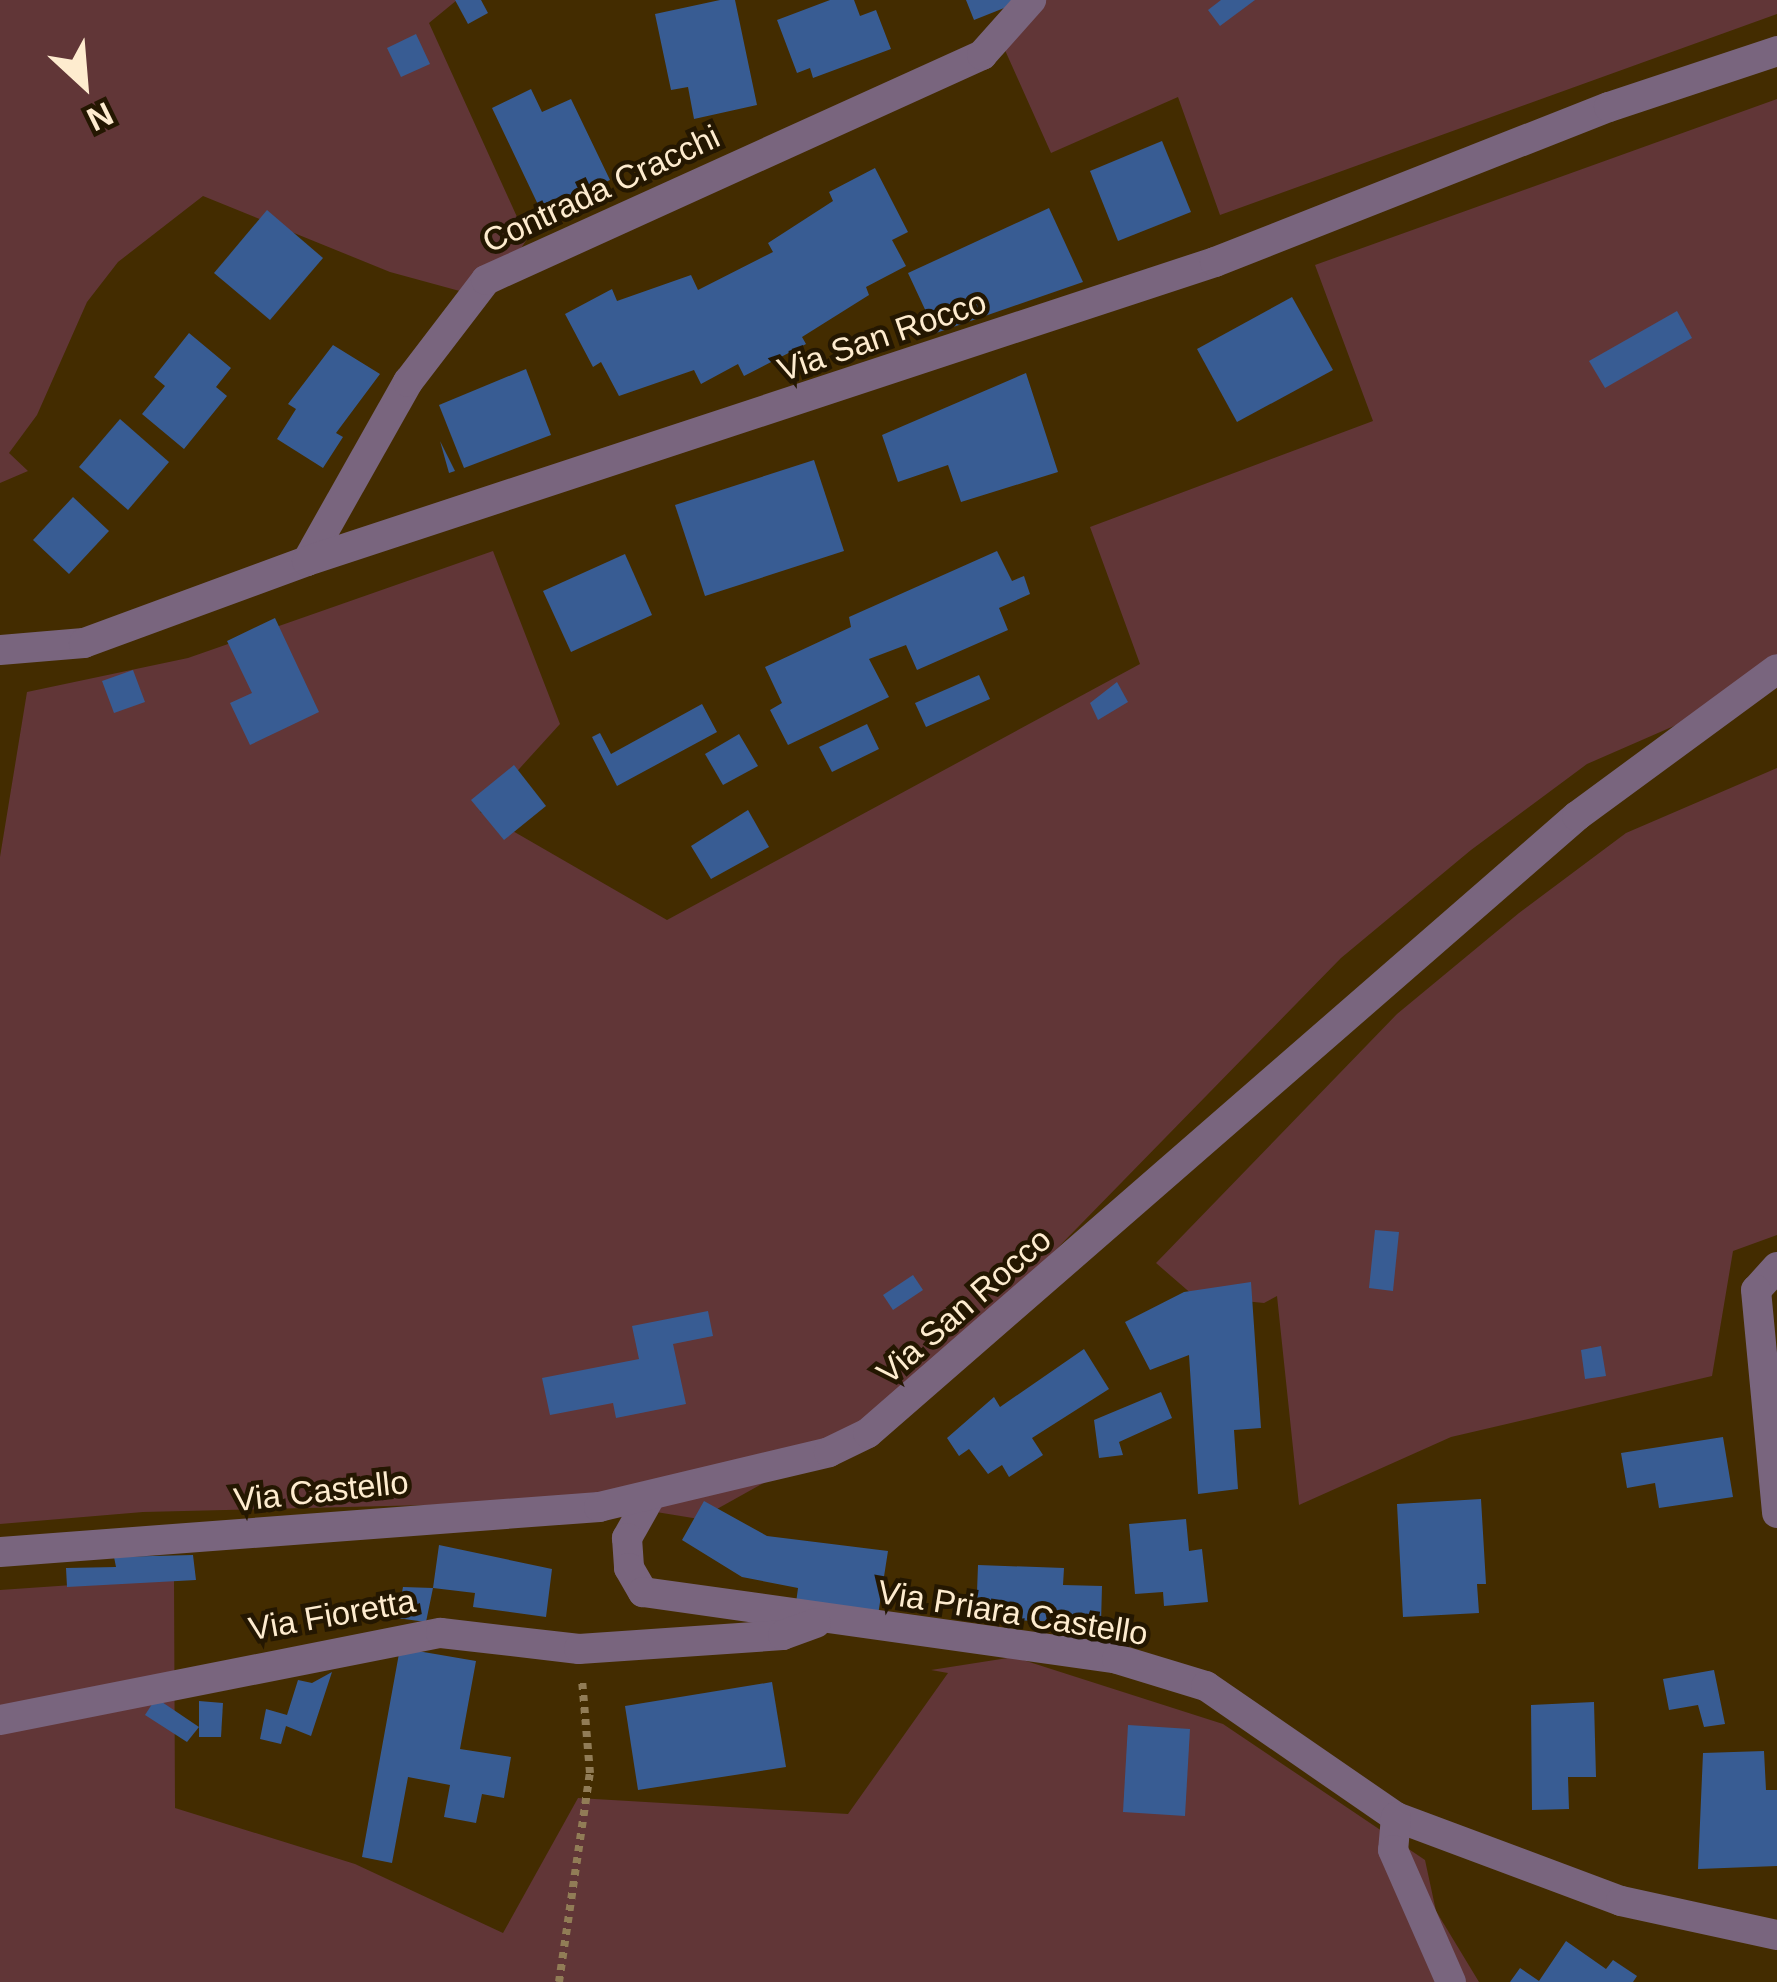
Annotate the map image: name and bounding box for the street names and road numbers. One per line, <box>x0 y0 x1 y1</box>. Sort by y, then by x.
street label: Contrada Cracchi <box>476 117 726 261</box>
street label: Via San Rocco <box>773 282 991 390</box>
street label: Via San Rocco <box>869 1220 1059 1392</box>
street label: Via Castello <box>232 1462 410 1520</box>
street label: Via Priara Castello <box>875 1572 1151 1654</box>
street label: Via Fioretta <box>246 1581 418 1649</box>

